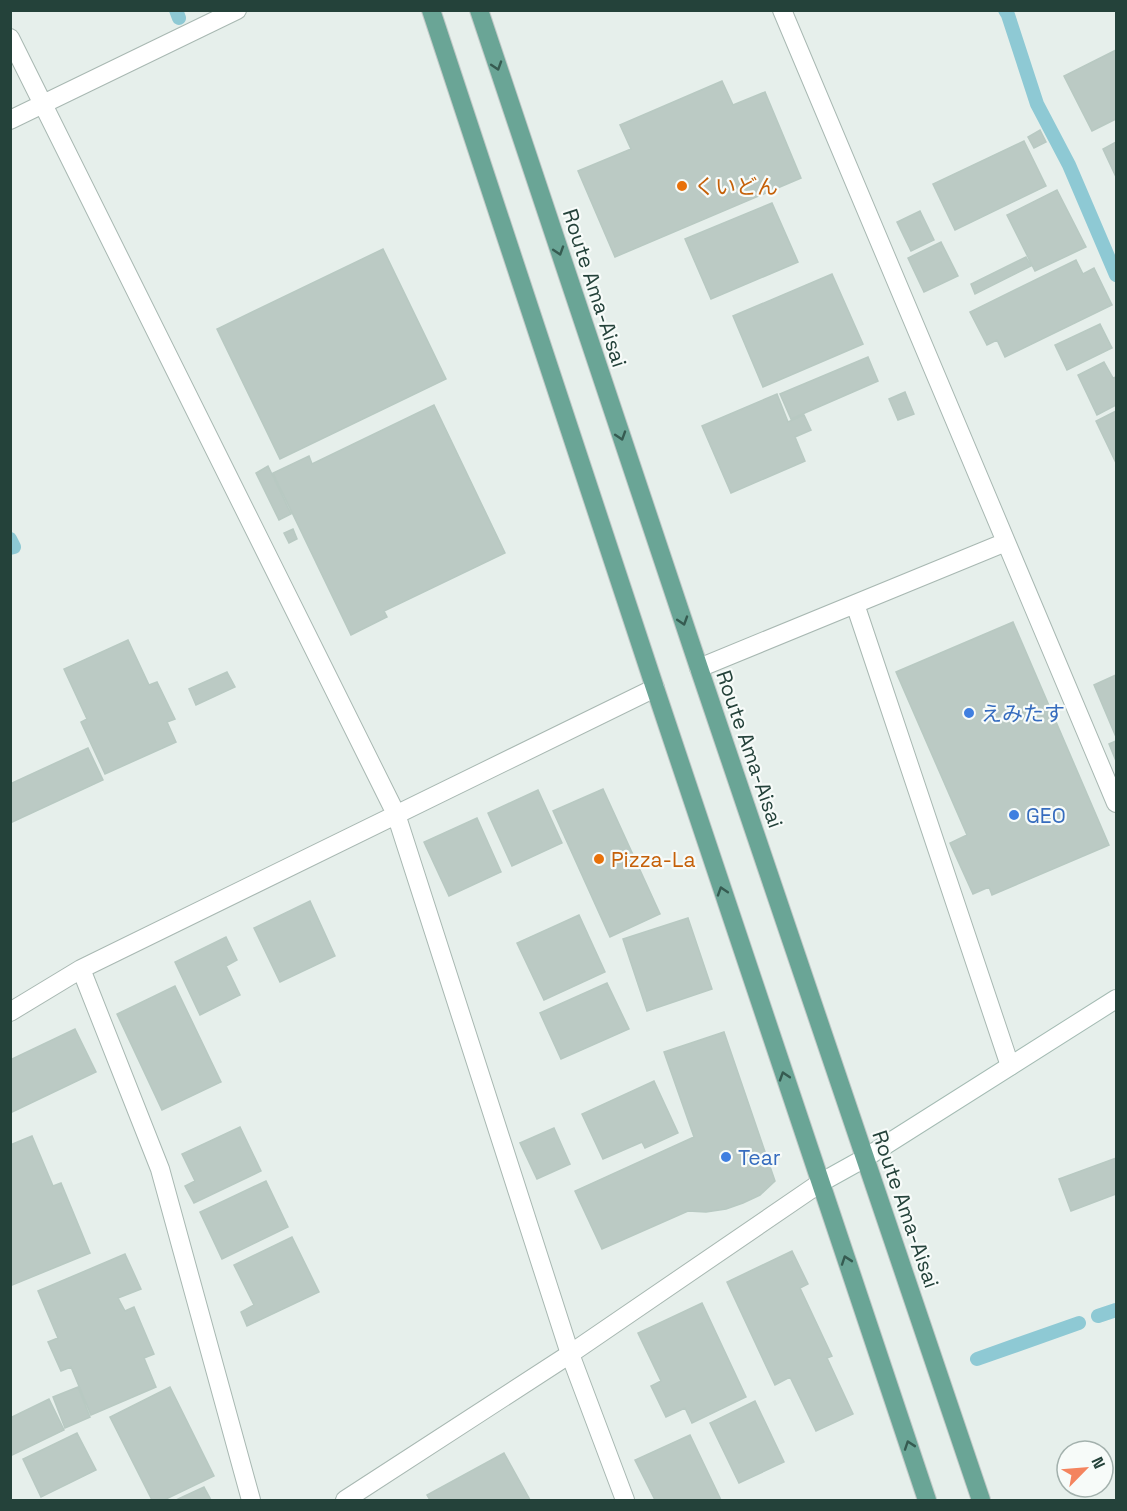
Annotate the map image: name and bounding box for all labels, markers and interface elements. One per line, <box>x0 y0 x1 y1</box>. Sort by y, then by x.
one-way arrow <box>490 60 503 71</box>
place label: くいどん <box>694 173 778 200</box>
marker: くいどん <box>675 179 689 193</box>
street label: Route Ama-Aisai <box>557 205 633 371</box>
one-way arrow <box>552 245 564 256</box>
one-way arrow <box>614 430 626 441</box>
one-way arrow <box>676 615 688 626</box>
street label: Route Ama-Aisai <box>710 667 790 831</box>
place label: えみたす <box>981 700 1065 727</box>
marker: えみたす <box>962 706 976 720</box>
place label: GEO <box>1026 802 1066 829</box>
marker: GEO <box>1007 808 1021 822</box>
place label: Pizza-La <box>611 846 696 873</box>
marker: Pizza-La <box>592 852 606 866</box>
one-way arrow <box>717 886 729 897</box>
one-way arrow <box>779 1071 791 1082</box>
street label: Route Ama-Aisai <box>866 1127 946 1291</box>
place label: Tear <box>738 1144 781 1171</box>
marker: Tear <box>719 1150 733 1164</box>
one-way arrow <box>841 1255 853 1266</box>
north arrow <box>1055 1439 1115 1499</box>
one-way arrow <box>903 1440 916 1451</box>
text: N <box>1086 1454 1110 1472</box>

